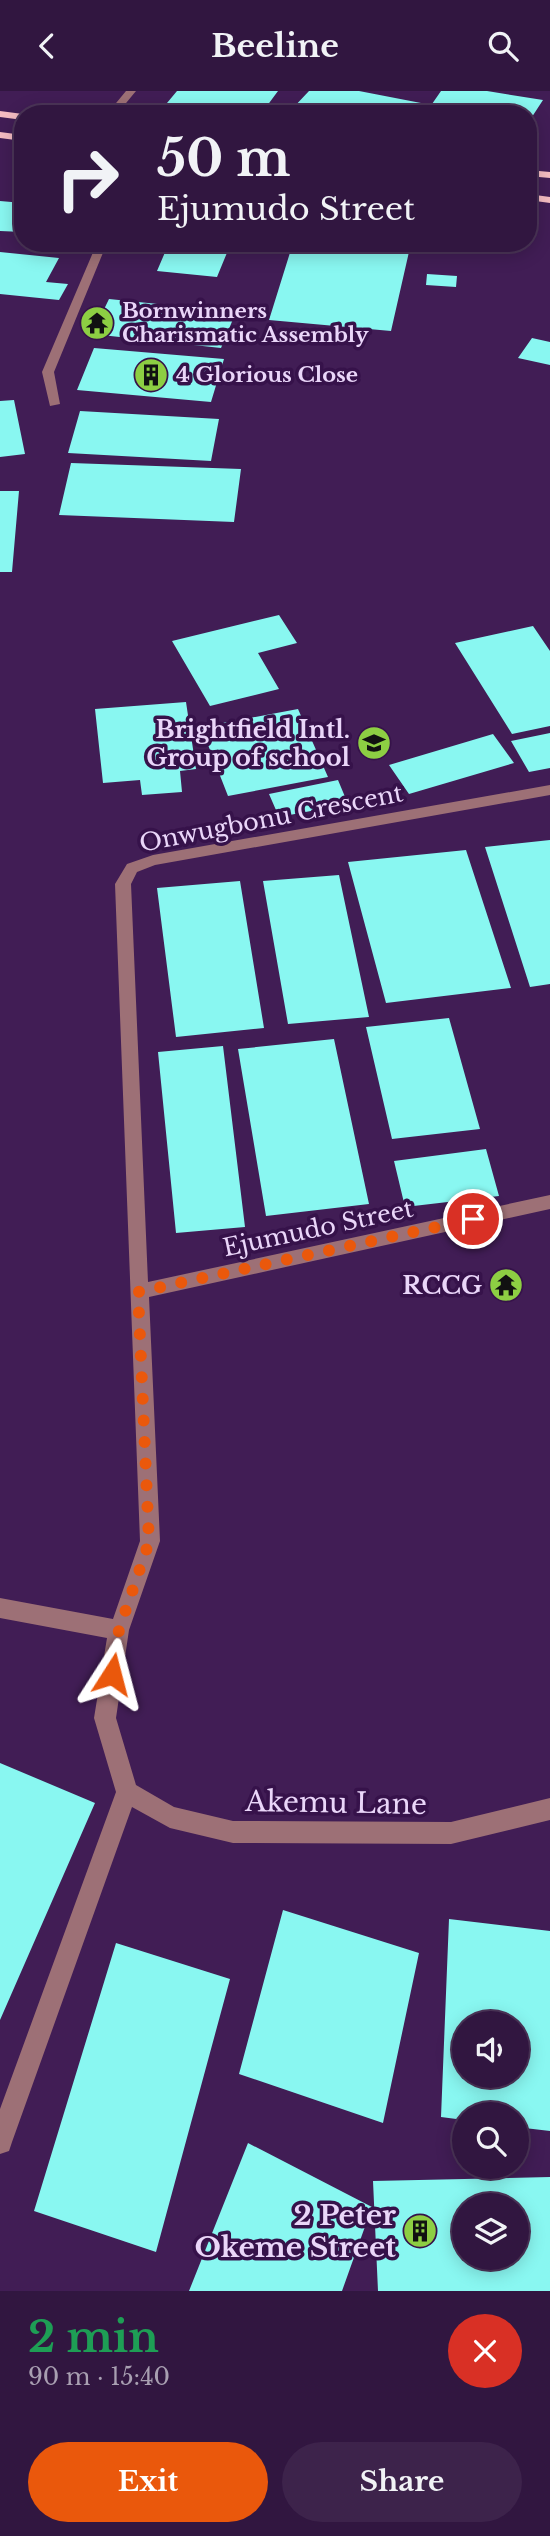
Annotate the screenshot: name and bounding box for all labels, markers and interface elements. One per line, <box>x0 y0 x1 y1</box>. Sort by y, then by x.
text: Beeline <box>211 26 339 66</box>
icon: back <box>28 27 66 65</box>
icon: search <box>484 27 522 65</box>
text: 50 m <box>157 128 290 189</box>
icon: right <box>42 133 133 224</box>
text: Ejumudo Street <box>157 189 415 229</box>
place label: Bornwinners Charismatic Assembly <box>122 298 369 348</box>
temple icon: Bornwinners Charismatic Assembly <box>78 304 116 342</box>
building icon: 4 Glorious Close <box>132 356 170 394</box>
place label: 4 Glorious Close <box>176 362 358 388</box>
place label: Brightfield Intl. Group of school <box>146 715 350 772</box>
school or university icon: Brightfield Intl. Group of school <box>355 724 393 762</box>
street label: Onwugbonu Crescent <box>137 778 405 858</box>
pin <box>443 1189 503 1249</box>
street label: Ejumudo Street <box>220 1194 416 1262</box>
icon: arrive <box>454 1200 492 1238</box>
temple icon: RCCG <box>487 1266 525 1304</box>
place label: RCCG <box>402 1271 482 1300</box>
position arrow <box>75 1637 149 1711</box>
street label: Akemu Lane <box>244 1784 427 1822</box>
map controls <box>452 2011 529 2270</box>
button: sound <box>452 2011 529 2088</box>
button: search <box>452 2102 529 2179</box>
button: layers <box>452 2193 529 2270</box>
place label: 2 Peter Okeme Street <box>195 2198 396 2265</box>
building icon: 2 Peter Okeme Street <box>401 2212 439 2250</box>
text: 2 min <box>28 2311 159 2363</box>
button: close <box>448 2314 522 2388</box>
text: 90 m · 15:40 <box>28 2363 170 2391</box>
button: Exit <box>28 2442 268 2522</box>
button: Share <box>282 2442 522 2522</box>

